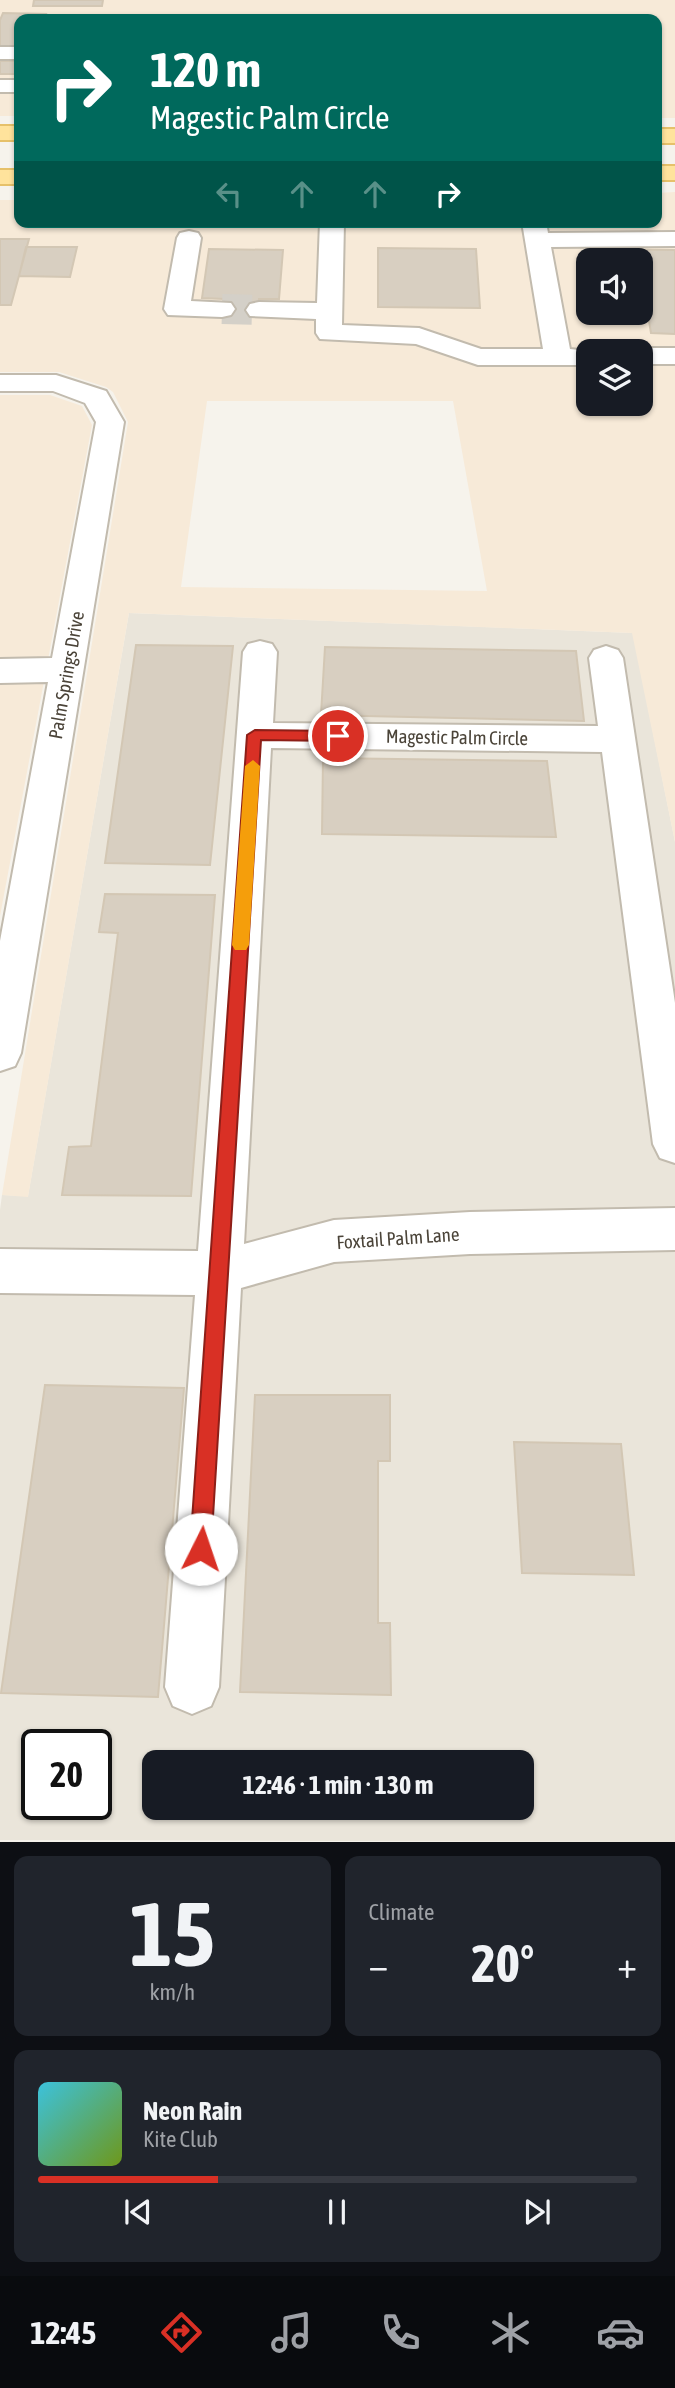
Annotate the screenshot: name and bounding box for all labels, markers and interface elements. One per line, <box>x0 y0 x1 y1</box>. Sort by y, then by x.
text: 120 m <box>150 41 261 97</box>
icon: right <box>35 42 126 133</box>
text: Magestic Palm Circle <box>150 99 390 136</box>
icon: left <box>210 175 248 213</box>
icon: ahead <box>283 175 321 213</box>
icon: ahead <box>356 175 394 213</box>
icon: right <box>429 175 467 213</box>
map controls <box>576 248 653 416</box>
button: sound <box>576 248 653 325</box>
button: layers <box>576 339 653 416</box>
street label: Palm Springs Drive <box>44 609 88 741</box>
pin <box>308 706 368 766</box>
icon: arrive <box>319 717 357 755</box>
street label: Magestic Palm Circle <box>386 725 528 749</box>
street label: Foxtail Palm Lane <box>336 1223 460 1253</box>
position arrow <box>164 1512 238 1586</box>
speed limit sign: 20 <box>21 1729 112 1820</box>
text: 12:46 · 1 min · 130 m <box>243 1770 433 1800</box>
text: 15 <box>129 1881 215 1985</box>
text: Climate <box>369 1899 434 1925</box>
text: 20° <box>471 1933 534 1993</box>
text: − <box>369 1943 388 1986</box>
text: + <box>617 1943 637 1986</box>
text: km/h <box>149 1979 195 2005</box>
text: Neon Rain <box>143 2096 242 2126</box>
text: Kite Club <box>143 2126 218 2152</box>
icon: previous <box>119 2193 157 2231</box>
icon: pause <box>318 2193 356 2231</box>
icon: next <box>518 2193 556 2231</box>
icon: directions <box>157 2308 206 2357</box>
icon: music <box>267 2308 316 2357</box>
icon: phone <box>376 2308 425 2357</box>
icon: climate <box>486 2308 535 2357</box>
icon: car <box>596 2308 645 2357</box>
text: 12:45 <box>30 2314 96 2351</box>

